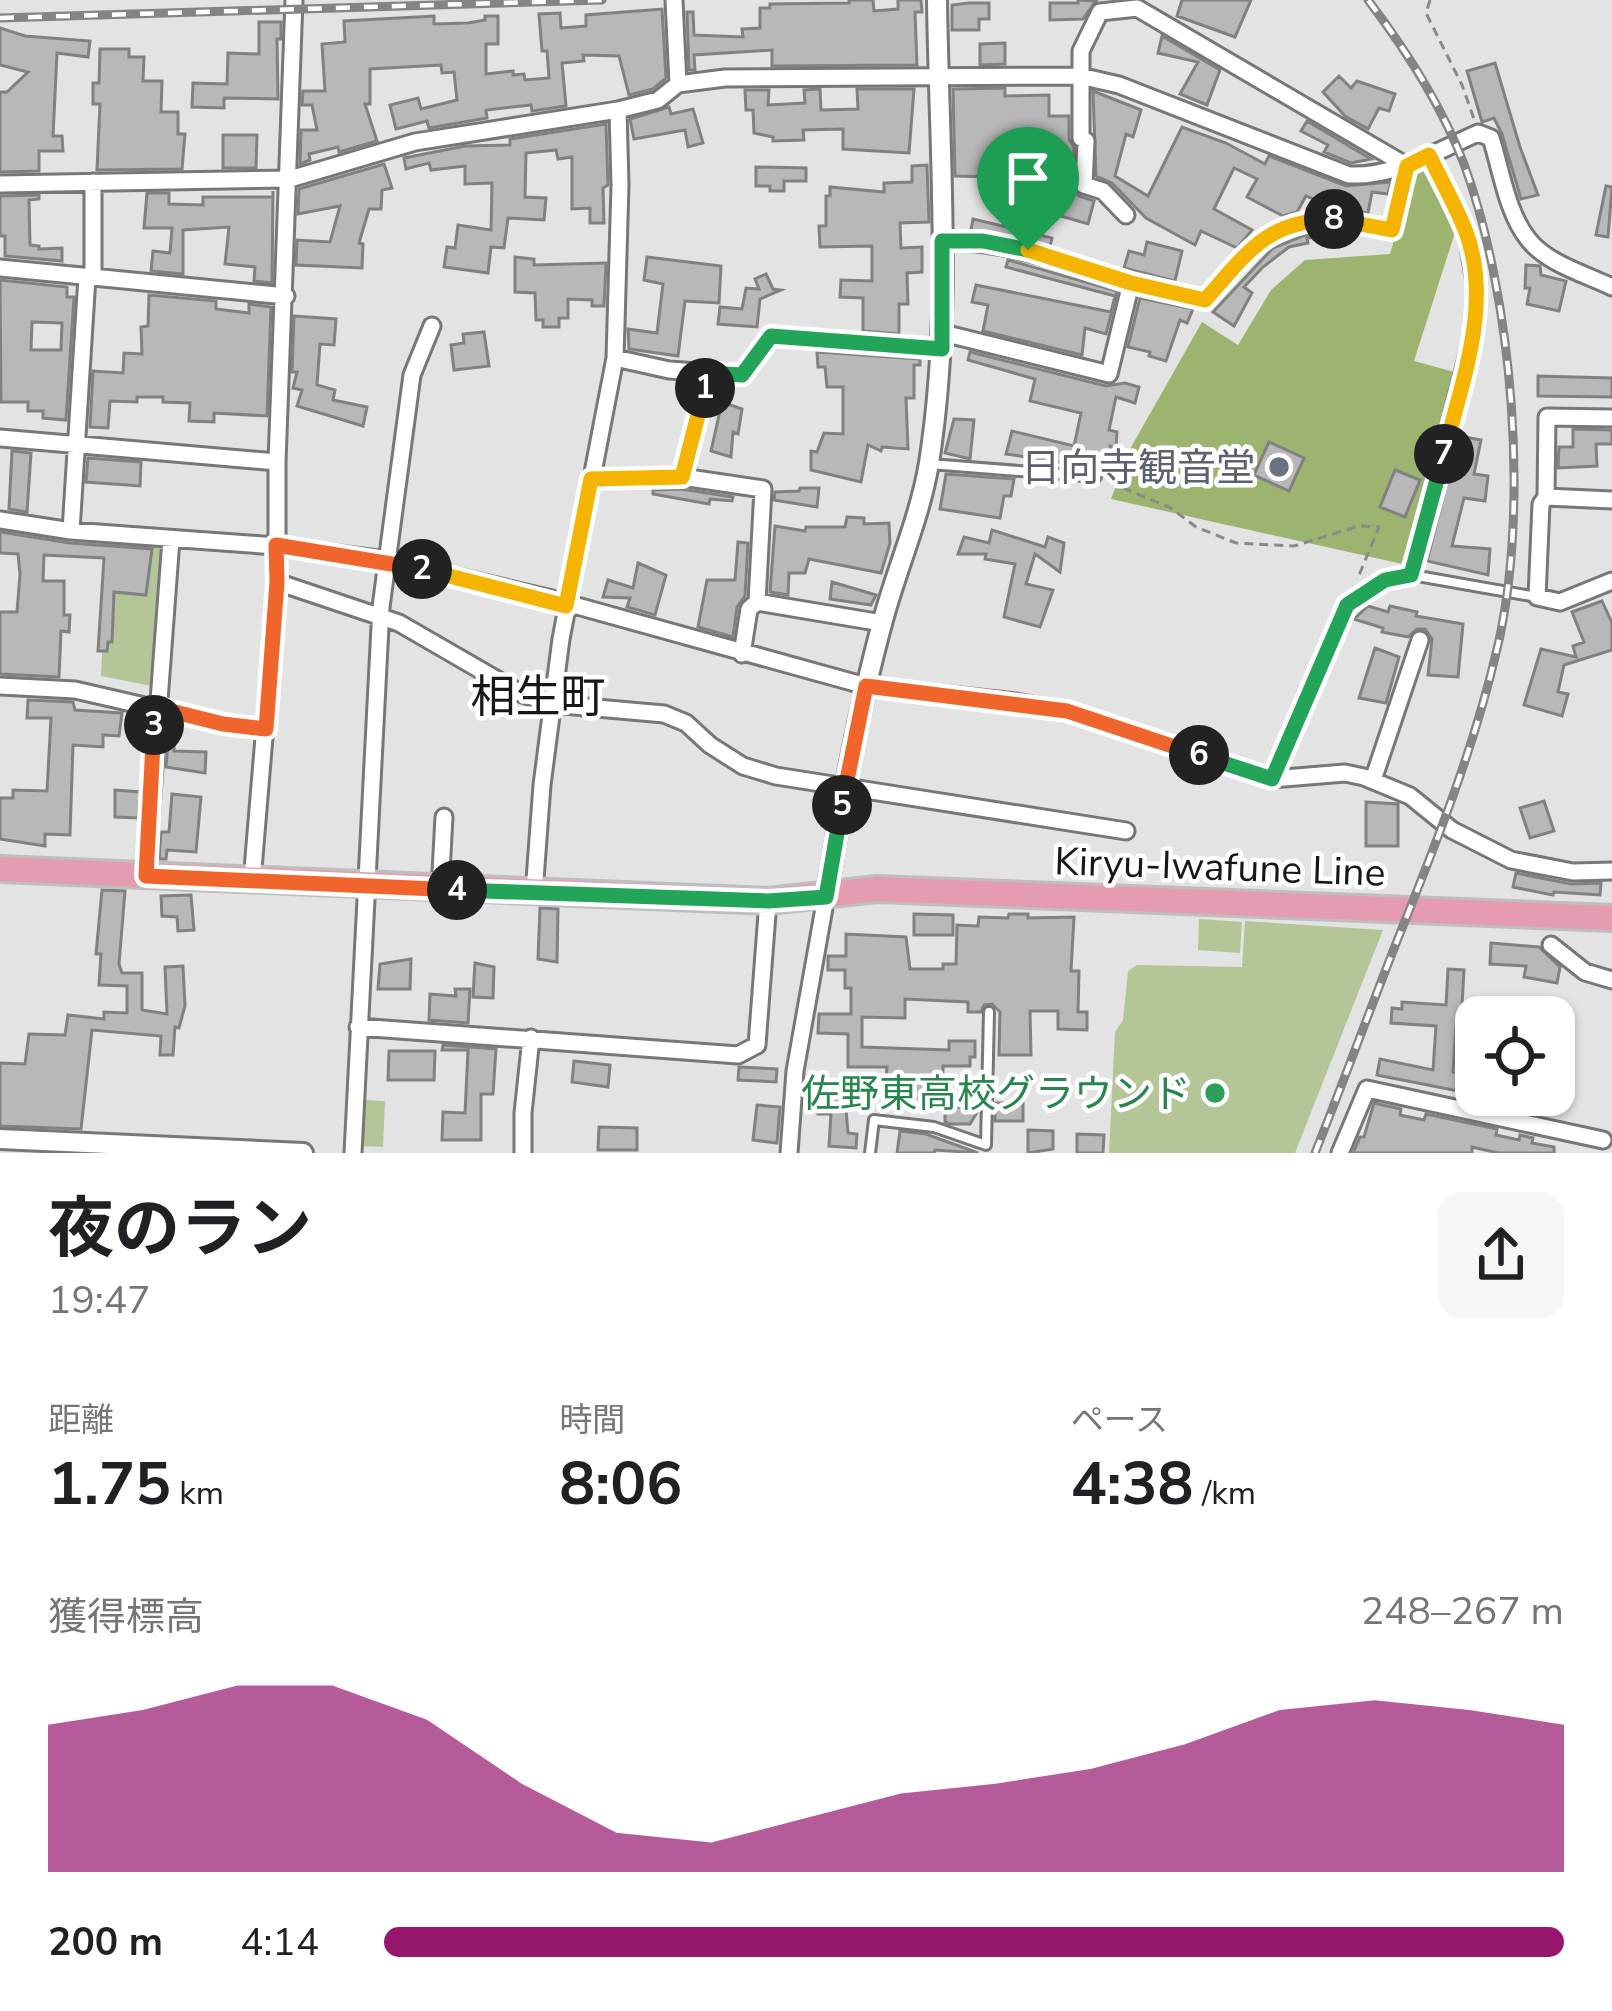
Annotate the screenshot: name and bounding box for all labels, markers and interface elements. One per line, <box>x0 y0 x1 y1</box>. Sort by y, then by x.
pin <box>977 127 1079 250</box>
icon: arrive <box>995 145 1061 211</box>
pin: 8 <box>1304 189 1364 249</box>
text: 8 <box>1324 196 1344 241</box>
pin: 1 <box>675 358 735 418</box>
text: 1 <box>695 365 715 410</box>
pin: 7 <box>1414 424 1474 484</box>
text: 7 <box>1434 431 1454 476</box>
place label: 日向寺観音堂 <box>1021 442 1255 495</box>
marker: 日向寺観音堂 <box>1266 454 1292 480</box>
pin: 2 <box>392 539 452 599</box>
text: 2 <box>412 546 432 591</box>
district label: 相生町 <box>470 667 606 728</box>
pin: 3 <box>124 695 184 755</box>
text: 3 <box>144 702 164 747</box>
pin: 6 <box>1169 725 1229 785</box>
text: 6 <box>1189 732 1209 777</box>
pin: 5 <box>812 775 872 835</box>
text: 5 <box>832 782 852 827</box>
street label: Kiryu-Iwafune Line <box>1054 835 1386 900</box>
pin: 4 <box>427 860 487 920</box>
text: 4 <box>447 867 467 912</box>
map controls <box>1455 996 1575 1116</box>
button: locate <box>1455 996 1575 1116</box>
place label: 佐野東高校グラウンド <box>801 1068 1191 1121</box>
marker: 佐野東高校グラウンド <box>1202 1080 1228 1106</box>
text: 夜のラン <box>48 1184 312 1274</box>
button: share <box>1438 1192 1564 1318</box>
text: 19:47 <box>48 1274 151 1327</box>
text: 距離 <box>48 1398 114 1443</box>
text: 時間 <box>559 1398 625 1443</box>
text: ペース <box>1071 1398 1168 1443</box>
text: 1.75 <box>48 1443 171 1525</box>
text: 8:06 <box>559 1443 682 1525</box>
text: 4:38 <box>1071 1443 1194 1525</box>
text: km <box>171 1471 224 1516</box>
text: /km <box>1194 1471 1256 1516</box>
text: 248–267 m <box>1361 1585 1564 1638</box>
text: 獲得標高 <box>48 1591 204 1644</box>
text: 200 m <box>48 1916 163 1969</box>
text: 4:14 <box>240 1916 319 1969</box>

